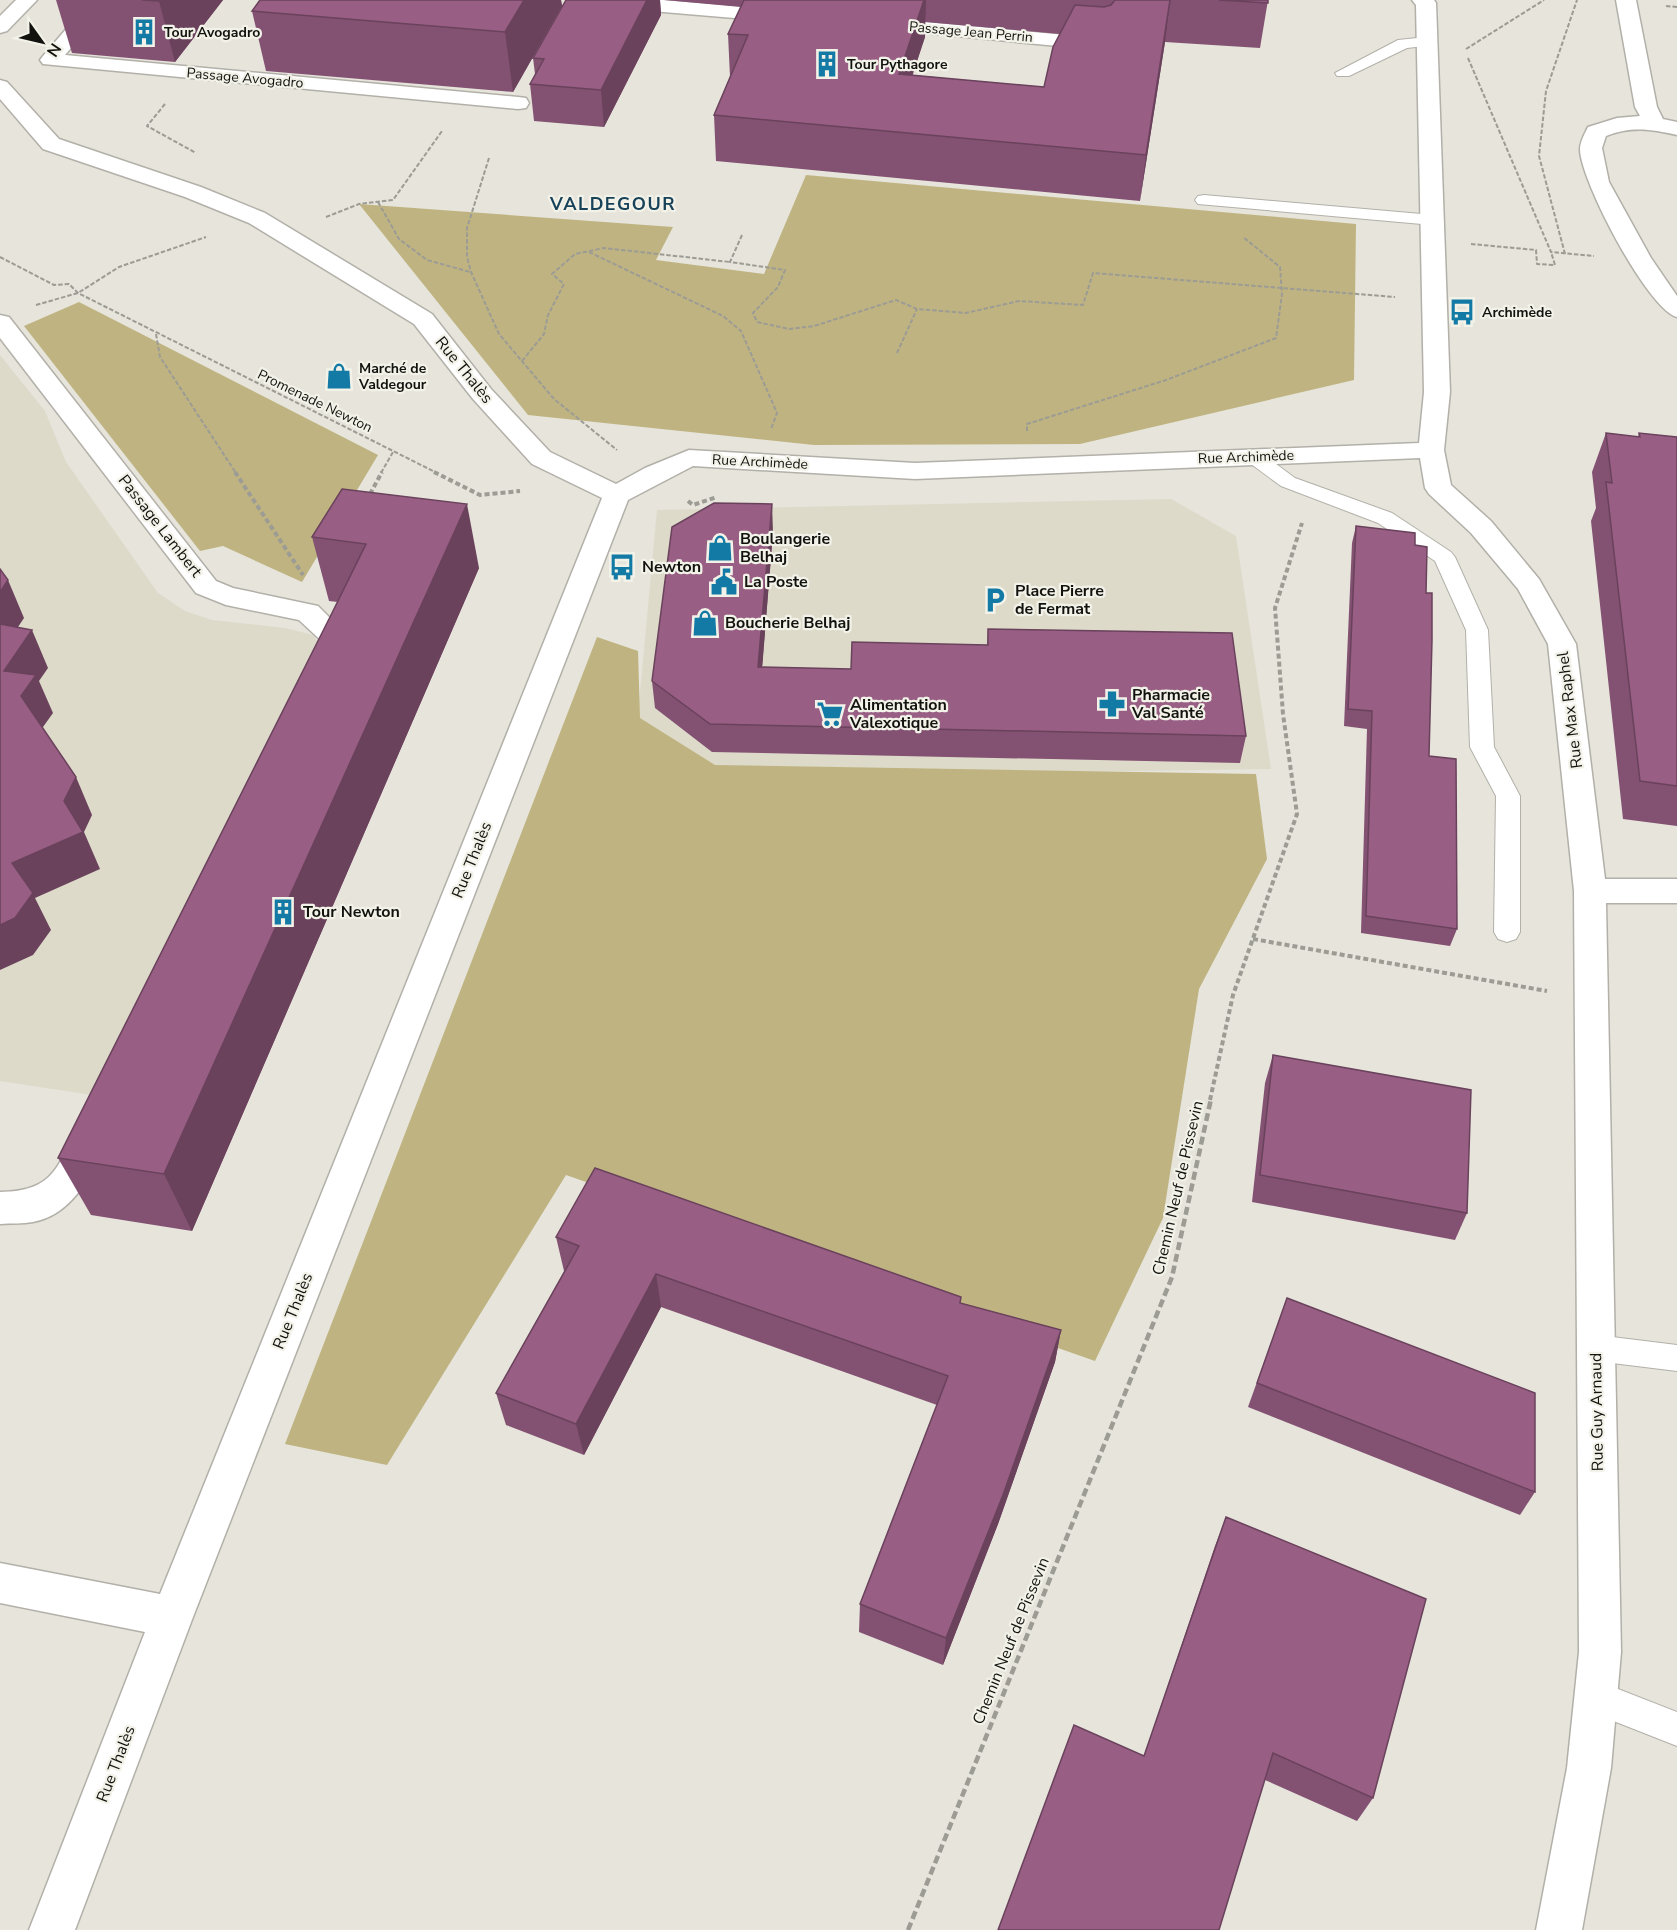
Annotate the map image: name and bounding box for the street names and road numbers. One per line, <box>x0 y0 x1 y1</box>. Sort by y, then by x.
street label: Passage Jean Perrin <box>908 17 1034 47</box>
street label: Passage Avogadro <box>186 63 304 93</box>
street label: Rue Thalès <box>430 332 498 408</box>
street label: Promenade Newton <box>254 365 376 437</box>
street label: Rue Archimède <box>1198 446 1294 468</box>
street label: Rue Archimède <box>712 450 808 474</box>
street label: Passage Lambert <box>113 470 207 582</box>
street label: Rue Max Raphel <box>1552 650 1588 770</box>
street label: Rue Thalès <box>447 819 497 901</box>
street label: Chemin Neuf de Pissevin <box>1147 1099 1209 1277</box>
street label: Rue Thalès <box>268 1270 318 1352</box>
street label: Rue Guy Arnaud <box>1585 1353 1609 1471</box>
street label: Chemin Neuf de Pissevin <box>967 1554 1055 1728</box>
street label: Rue Thalès <box>91 1723 141 1805</box>

